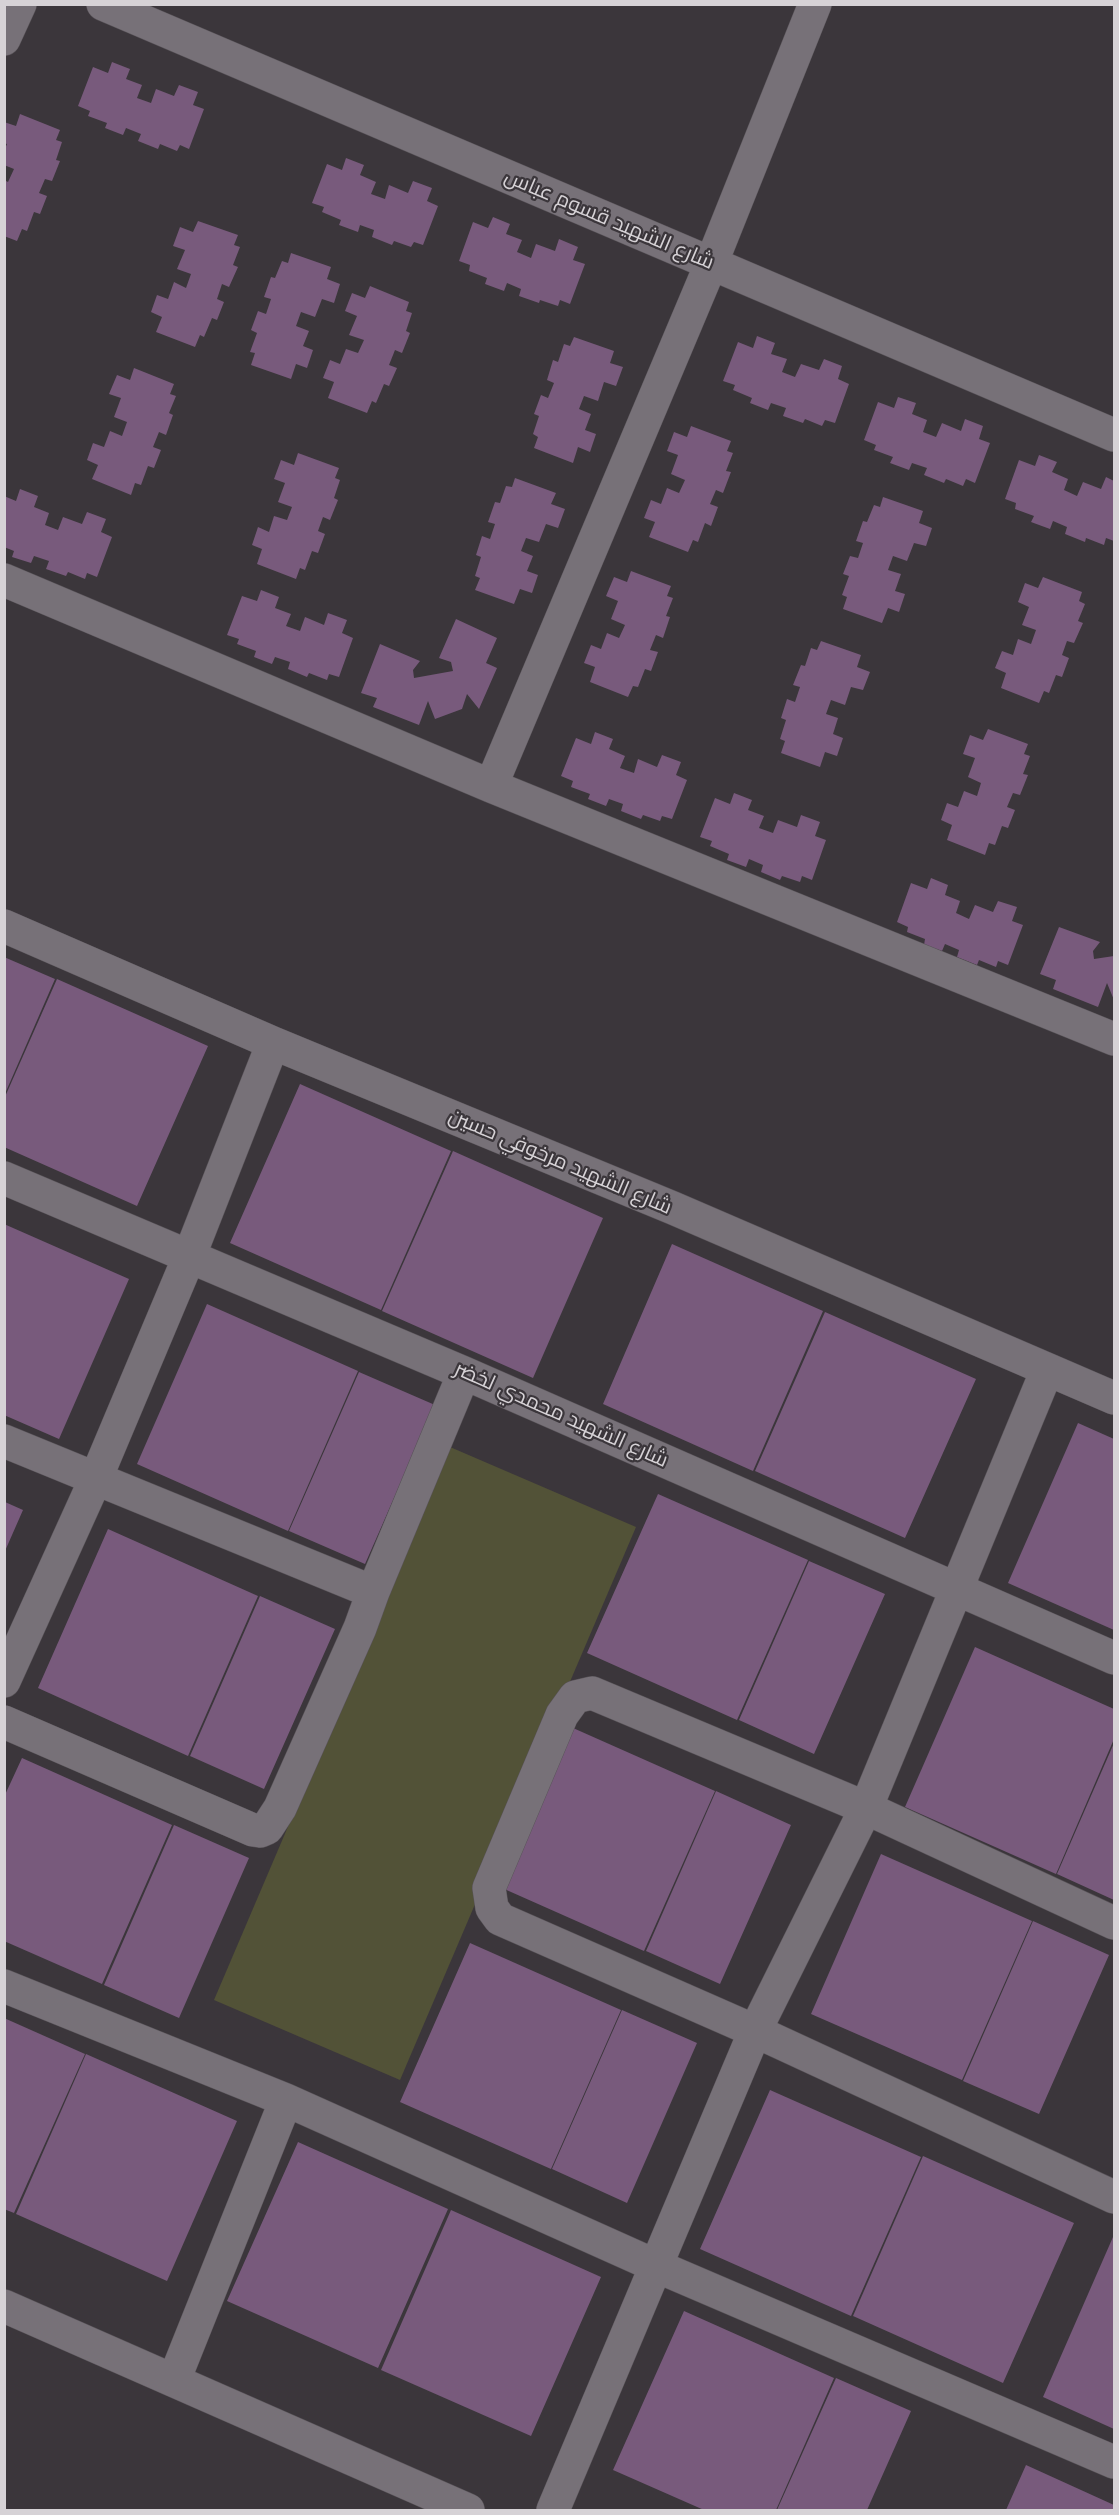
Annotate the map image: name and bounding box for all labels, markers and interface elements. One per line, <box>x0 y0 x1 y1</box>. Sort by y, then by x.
street label: شارع الشهيد قسوم عباس <box>500 164 718 276</box>
street label: شارع الشهيد مرخوفي حسين <box>445 1103 675 1221</box>
street label: شارع الشهيد محمدي لخضر <box>450 1356 672 1474</box>

